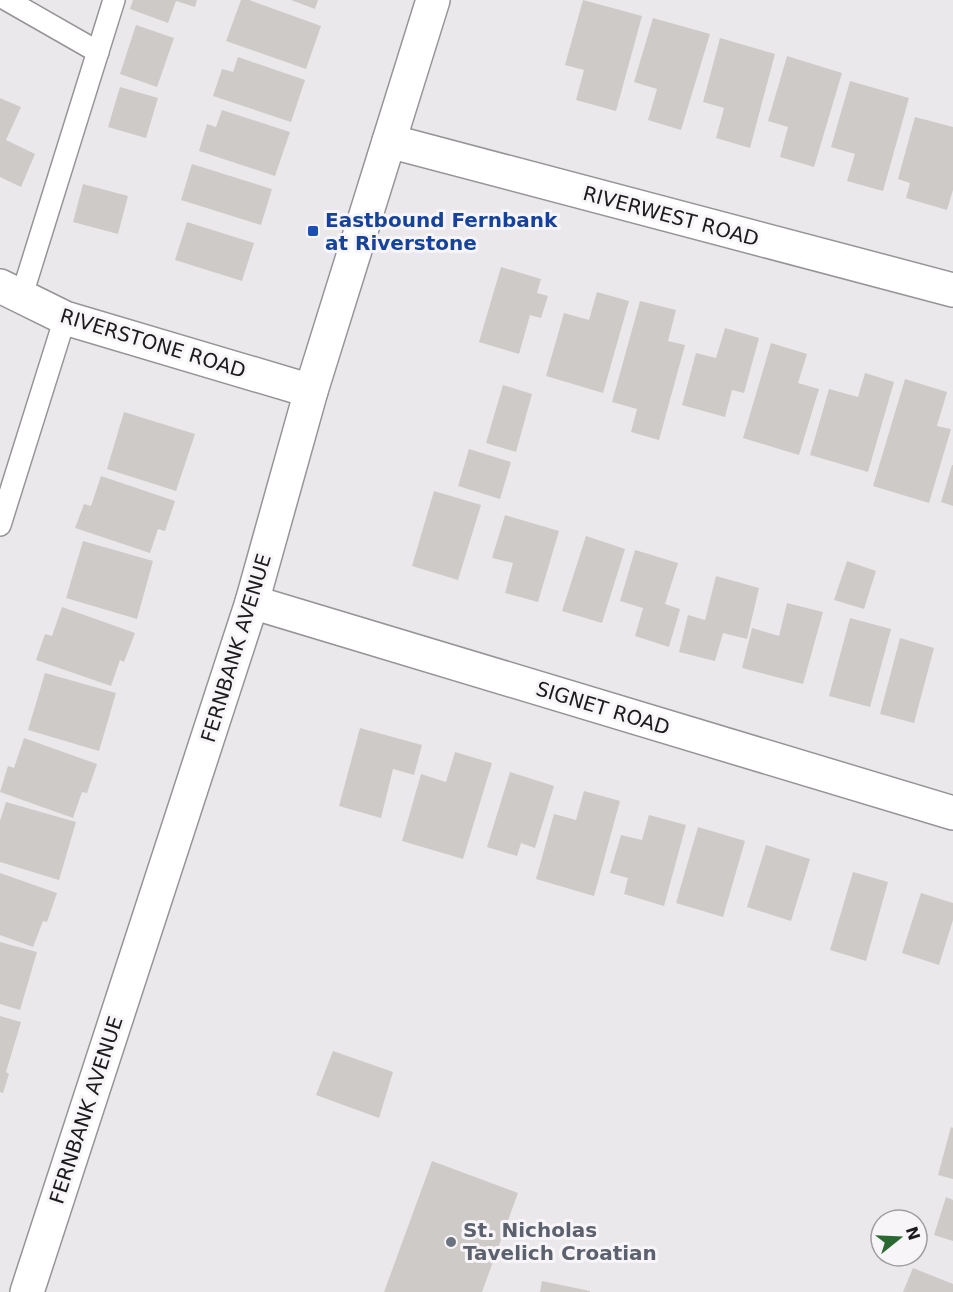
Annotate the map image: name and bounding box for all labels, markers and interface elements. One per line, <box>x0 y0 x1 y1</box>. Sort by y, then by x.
street label: RIVERWEST ROAD <box>580 181 762 251</box>
place label: Eastbound Fernbank at Riverstone <box>325 208 558 255</box>
marker: Eastbound Fernbank at Riverstone <box>306 224 320 238</box>
street label: RIVERSTONE ROAD <box>57 303 249 383</box>
street label: FERNBANK AVENUE <box>196 551 276 745</box>
street label: SIGNET ROAD <box>533 676 673 740</box>
street label: FERNBANK AVENUE <box>44 1013 128 1207</box>
north arrow <box>869 1208 929 1268</box>
place label: St. Nicholas Tavelich Croatian <box>463 1218 657 1265</box>
text: N <box>902 1224 924 1243</box>
marker: St. Nicholas Tavelich Croatian <box>444 1235 458 1249</box>

